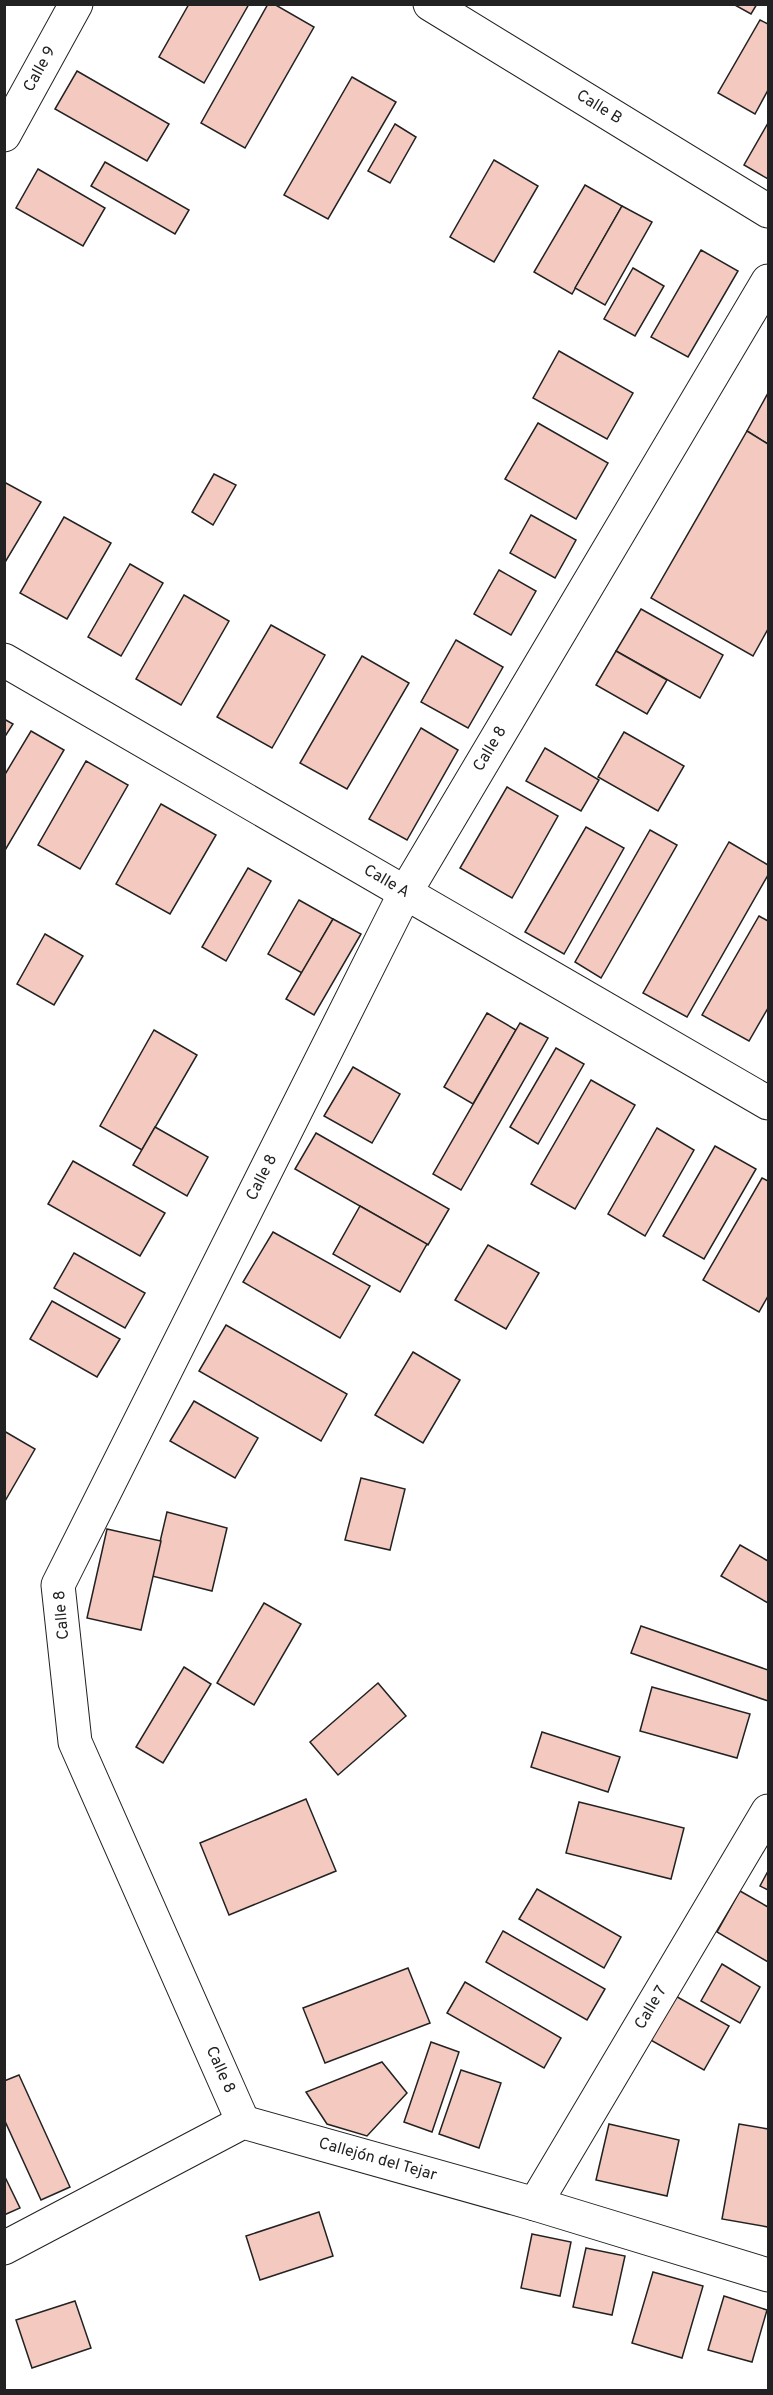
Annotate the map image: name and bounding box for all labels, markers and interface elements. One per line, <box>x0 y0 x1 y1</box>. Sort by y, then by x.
street label: Calle 9 <box>20 43 61 96</box>
street label: Calle B <box>572 86 625 129</box>
street label: Calle 8 <box>469 723 512 775</box>
street label: Calle A <box>360 861 413 903</box>
street label: Calle 8 <box>242 1151 282 1204</box>
street label: Calle 8 <box>50 1590 74 1640</box>
street label: Calle 7 <box>631 1982 672 2033</box>
street label: Calle 8 <box>201 2043 239 2097</box>
street label: Callejón del Tejar <box>316 2134 439 2186</box>

